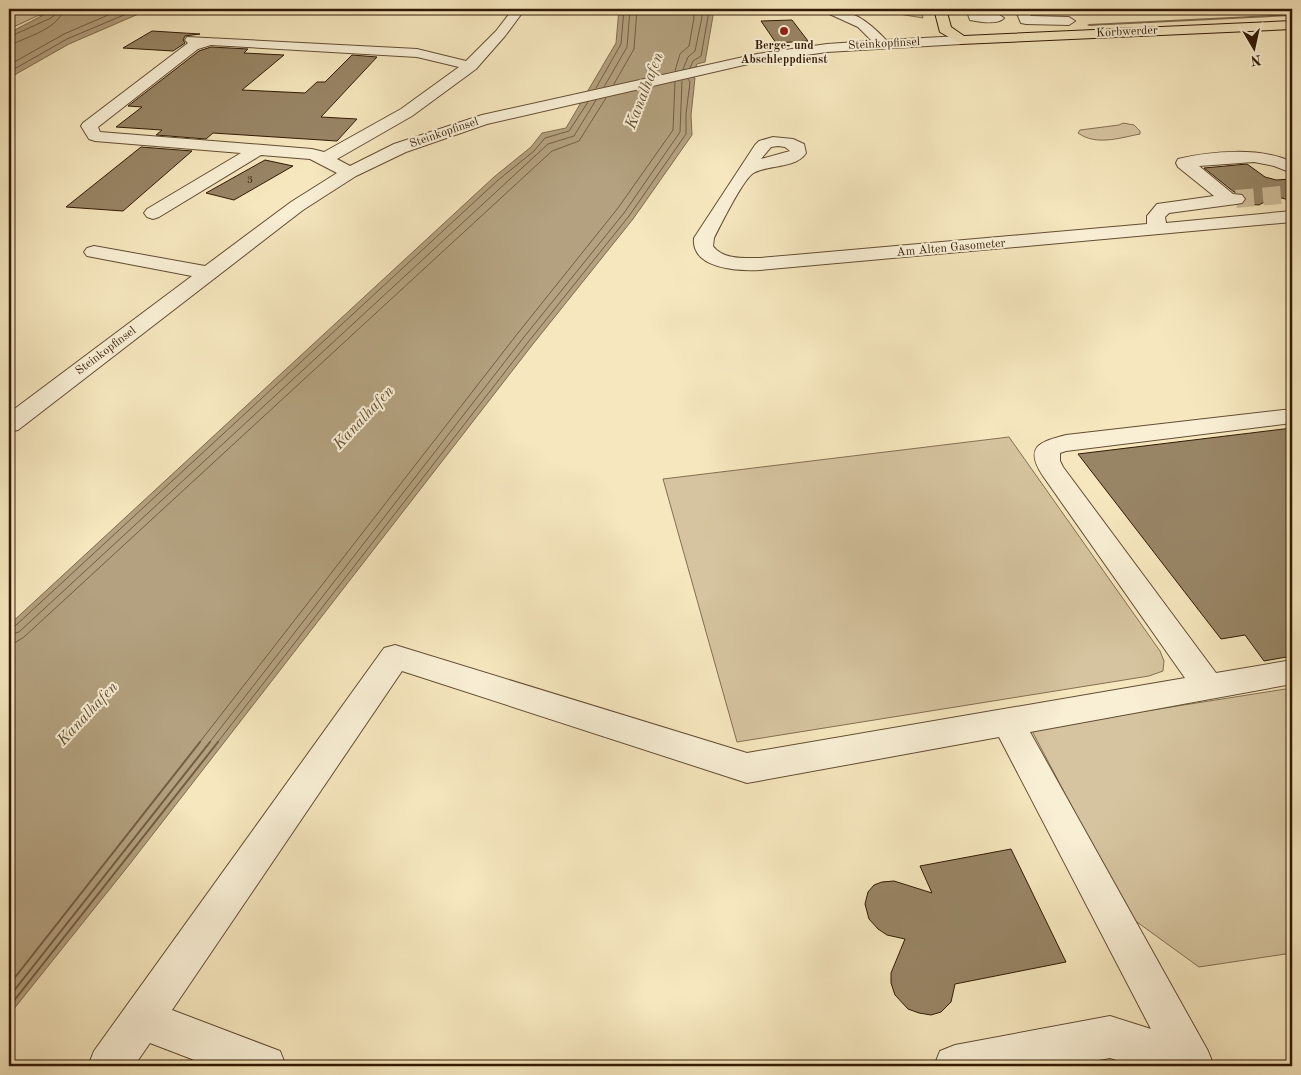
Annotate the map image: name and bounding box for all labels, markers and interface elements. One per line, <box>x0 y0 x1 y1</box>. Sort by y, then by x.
north arrow <box>1228 22 1278 72</box>
street label: Korbwerder <box>1096 24 1158 40</box>
marker: Berge- und Abschleppdienst <box>778 25 790 37</box>
street label: Steinkopfinsel <box>848 36 920 52</box>
place label: Berge- und Abschleppdienst <box>740 40 828 66</box>
water label: Kanalhafen <box>623 50 667 132</box>
text: N <box>1249 52 1262 68</box>
street label: Steinkopfinsel <box>408 116 480 150</box>
house number: 3 <box>247 175 253 186</box>
street label: Am Alten Gasometer <box>896 237 1006 259</box>
street label: Steinkopfinsel <box>74 325 138 377</box>
water label: Kanalhafen <box>330 383 397 454</box>
water label: Kanalhafen <box>54 679 121 750</box>

